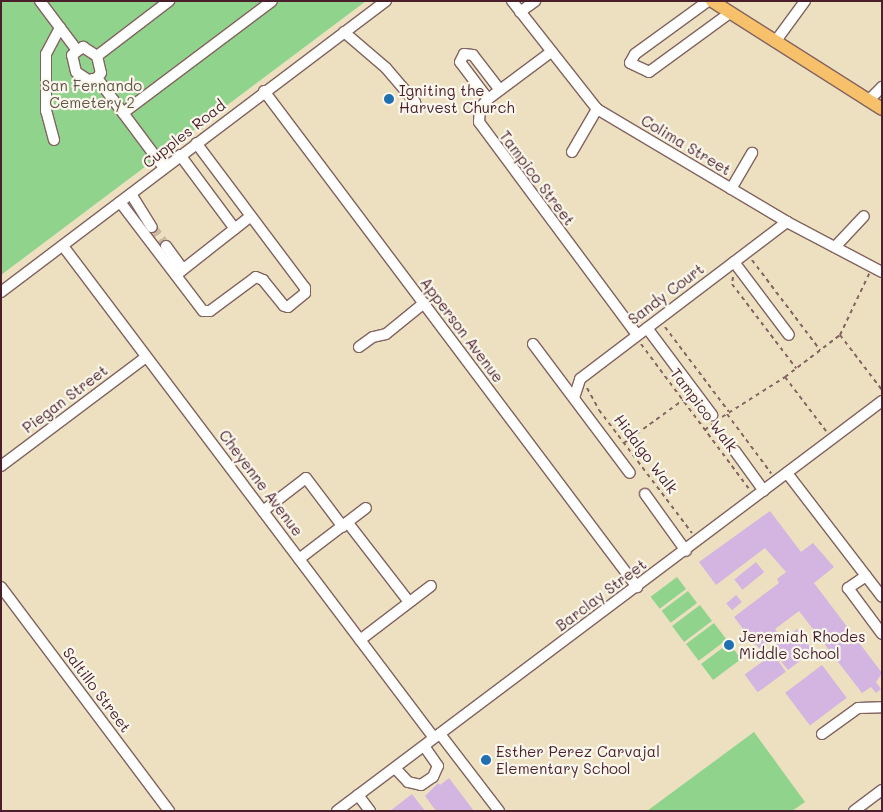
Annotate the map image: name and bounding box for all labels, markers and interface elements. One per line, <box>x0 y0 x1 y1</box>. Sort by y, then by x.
park label: San Fernando Cemetery 2 <box>42 76 142 111</box>
place label: Igniting the Harvest Church <box>399 81 515 116</box>
marker: Igniting the Harvest Church <box>383 93 395 105</box>
street label: Cupples Road <box>139 96 229 172</box>
street label: Colima Street <box>638 111 734 179</box>
street label: Tampico Street <box>496 127 578 229</box>
street label: Sandy Court <box>625 260 707 328</box>
street label: Apperson Avenue <box>417 274 507 386</box>
street label: Piegan Street <box>19 361 111 437</box>
street label: Tampico Walk <box>667 365 741 455</box>
street label: Hidalgo Walk <box>610 411 682 497</box>
street label: Cheyenne Avenue <box>215 426 307 540</box>
street label: Barclay Street <box>552 555 650 635</box>
place label: Jeremiah Rhodes Middle School <box>739 627 866 662</box>
marker: Jeremiah Rhodes Middle School <box>723 639 735 651</box>
street label: Saltillo Street <box>59 644 135 736</box>
place label: Esther Perez Carvajal Elementary School <box>496 742 660 777</box>
marker: Esther Perez Carvajal Elementary School <box>480 754 492 766</box>

